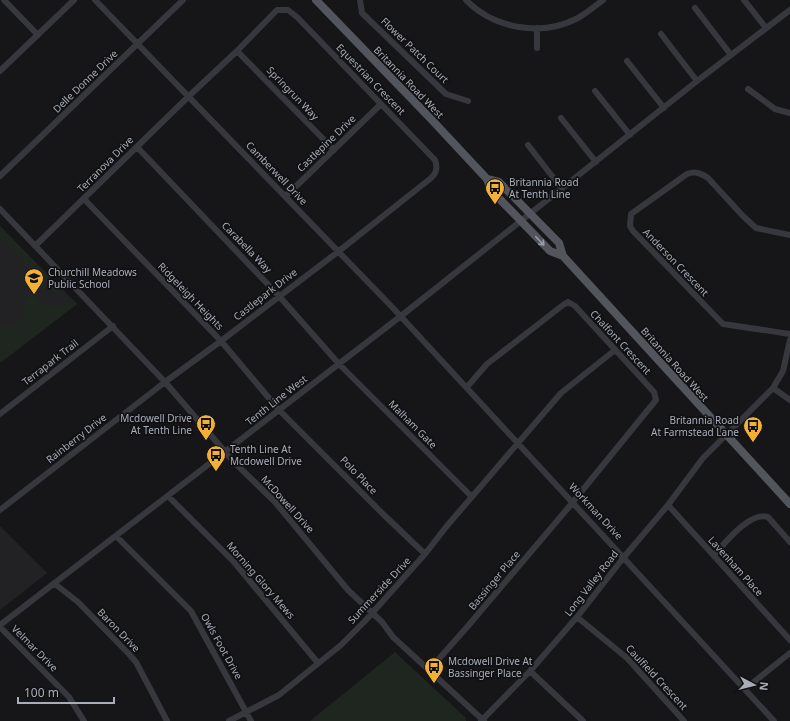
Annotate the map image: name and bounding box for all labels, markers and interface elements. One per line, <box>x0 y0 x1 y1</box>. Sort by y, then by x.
street label: Flower Patch Court <box>378 14 452 86</box>
street label: Equestrian Crescent <box>333 40 409 118</box>
street label: Britannia Road West <box>371 43 447 121</box>
street label: Delle Donne Drive <box>50 46 121 116</box>
street label: Springrun Way <box>264 63 323 124</box>
street label: Castlepine Drive <box>294 111 359 175</box>
street label: Terranova Drive <box>74 133 136 195</box>
street label: Camberwell Drive <box>243 138 311 208</box>
place label: Britannia Road At Tenth Line <box>509 175 579 201</box>
bus stop icon: Britannia Road At Tenth Line <box>484 177 506 205</box>
street label: Carabella Way <box>219 218 276 276</box>
street label: Anderson Crescent <box>640 225 712 299</box>
one-way arrow <box>535 236 545 246</box>
street label: Ridgeleigh Heights <box>155 259 227 333</box>
place label: Churchill Meadows Public School <box>48 265 137 291</box>
street label: Castlepark Drive <box>230 265 300 323</box>
school or university icon: Churchill Meadows Public School <box>23 267 45 295</box>
street label: Chalfont Crescent <box>587 307 655 378</box>
street label: Britannia Road West <box>638 324 712 404</box>
street label: Terrapark Trail <box>19 336 81 388</box>
street label: Tenth Line West <box>242 371 310 428</box>
street label: Malham Gate <box>386 397 441 452</box>
street label: Rainberry Drive <box>43 410 109 466</box>
place label: Mcdowell Drive At Tenth Line <box>120 411 192 437</box>
bus stop icon: Mcdowell Drive At Tenth Line <box>195 413 217 441</box>
place label: Britannia Road At Farmstead Lane <box>651 413 739 439</box>
bus stop icon: Britannia Road At Farmstead Lane <box>742 415 764 443</box>
place label: Tenth Line At Mcdowell Drive <box>230 442 302 468</box>
bus stop icon: Tenth Line At Mcdowell Drive <box>205 444 227 472</box>
street label: Polo Place <box>337 453 381 497</box>
street label: McDowell Drive <box>258 472 318 536</box>
street label: Workman Drive <box>566 479 626 543</box>
street label: Lavenham Place <box>705 533 767 599</box>
street label: Morning Glory Mews <box>224 538 299 622</box>
street label: Bassinger Place <box>465 547 523 613</box>
street label: Long Valley Road <box>561 547 621 619</box>
street label: Summerside Drive <box>344 553 414 626</box>
street label: Baron Drive <box>95 605 144 655</box>
street label: Owls Foot Drive <box>198 610 246 682</box>
street label: Velmar Drive <box>9 622 62 675</box>
street label: Caulfield Crescent <box>623 641 691 713</box>
place label: Mcdowell Drive At Bassinger Place <box>448 654 533 680</box>
bus stop icon: Mcdowell Drive At Bassinger Place <box>423 656 445 684</box>
north arrow <box>734 665 774 705</box>
scale bar <box>18 679 114 705</box>
text: N <box>756 681 772 692</box>
text: 100 m <box>24 684 59 701</box>

